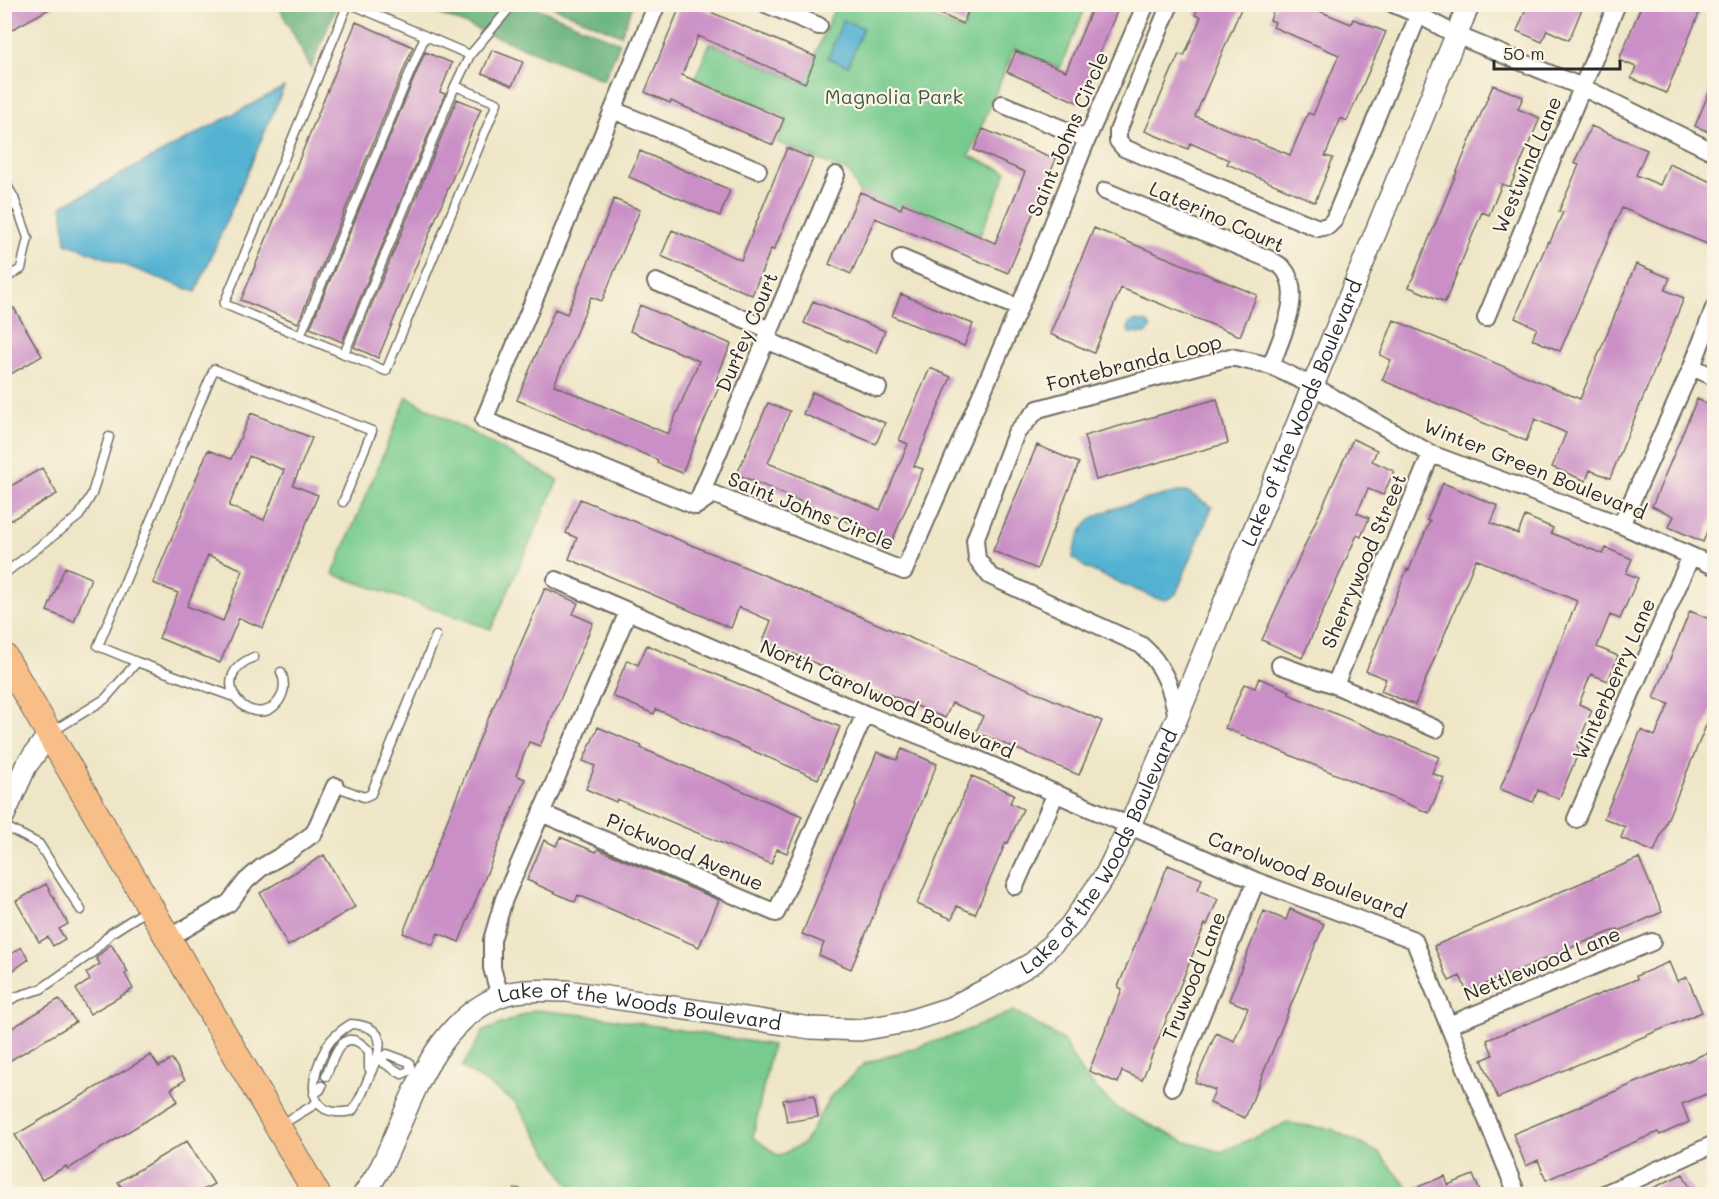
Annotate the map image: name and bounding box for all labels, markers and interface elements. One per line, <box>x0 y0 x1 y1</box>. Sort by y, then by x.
scale bar <box>1494 33 1620 71</box>
text: 50 m <box>1503 41 1545 65</box>
street label: Saint Johns Circle <box>1021 47 1114 220</box>
park label: Magnolia Park <box>825 83 963 109</box>
street label: Westwind Lane <box>1485 92 1567 237</box>
street label: Laterino Court <box>1146 175 1289 258</box>
street label: Durfey Court <box>709 268 783 395</box>
street label: Lake of the Woods Boulevard <box>1235 275 1367 550</box>
street label: Fontebranda Loop <box>1043 328 1224 396</box>
street label: Winter Green Boulevard <box>1420 411 1651 525</box>
street label: Saint Johns Circle <box>724 465 898 555</box>
street label: Sherrywood Street <box>1314 469 1412 652</box>
street label: Winterberry Lane <box>1566 594 1660 764</box>
street label: North Carolwood Boulevard <box>756 633 1018 763</box>
street label: Lake of the Woods Boulevard <box>1015 725 1183 979</box>
street label: Pickwood Avenue <box>603 806 768 896</box>
street label: Carolwood Boulevard <box>1204 824 1410 924</box>
street label: Truwood Lane <box>1155 907 1231 1044</box>
street label: Nettlewood Lane <box>1459 920 1624 1006</box>
street label: Lake of the Woods Boulevard <box>494 976 783 1035</box>

